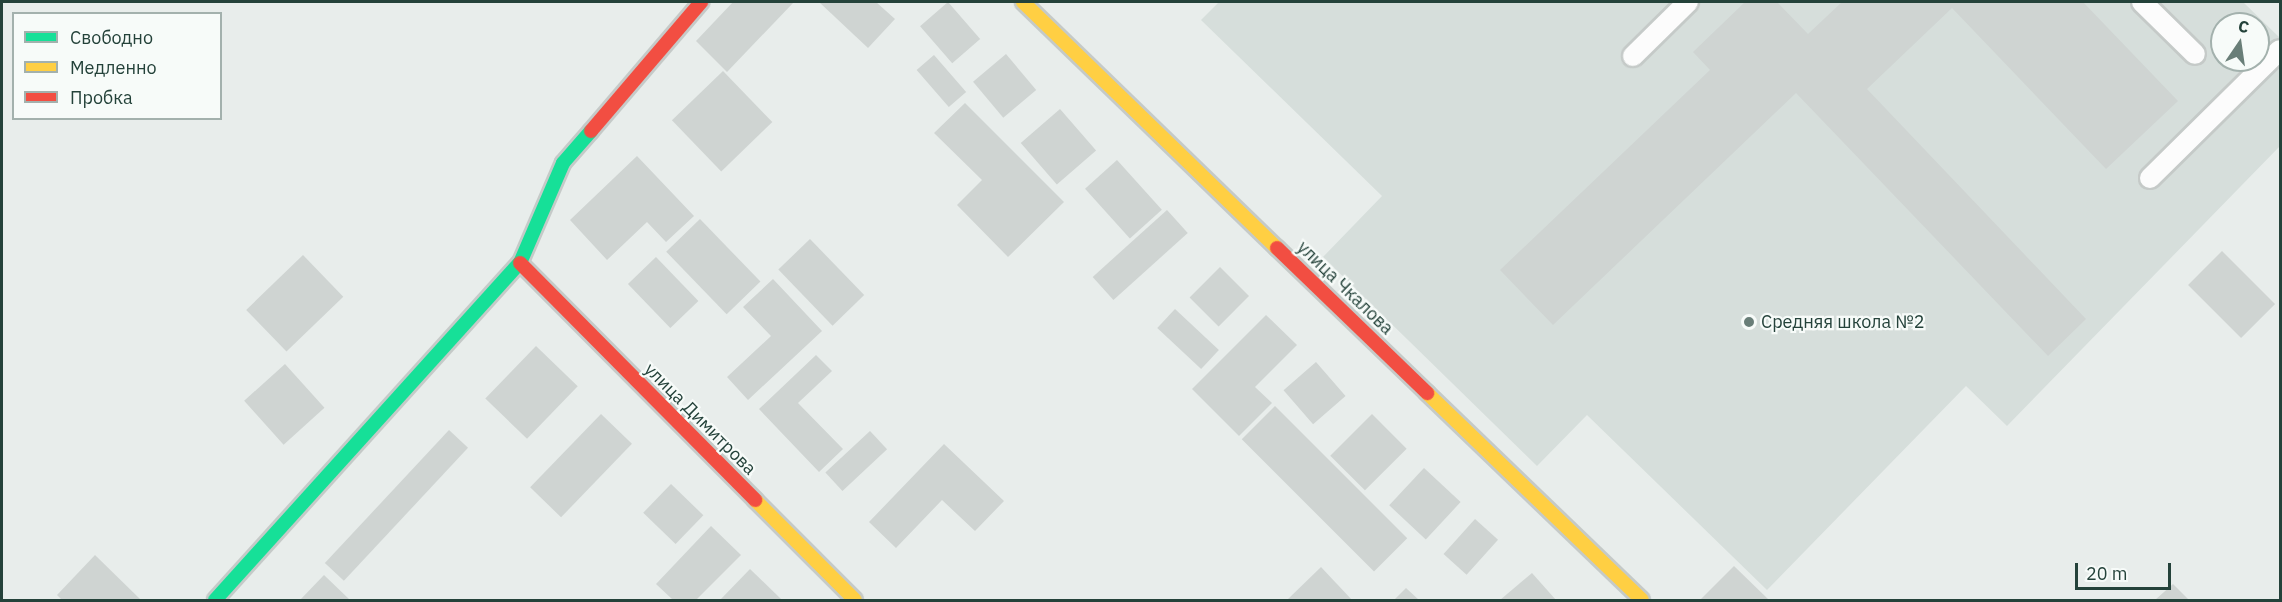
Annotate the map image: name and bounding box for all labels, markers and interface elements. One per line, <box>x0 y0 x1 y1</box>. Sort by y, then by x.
legend <box>12 12 222 120</box>
north arrow <box>2210 12 2270 72</box>
text: С <box>2236 15 2251 37</box>
text: Свободно <box>70 26 153 49</box>
text: Медленно <box>70 56 157 79</box>
text: Пробка <box>70 86 133 109</box>
street label: улица Чкалова <box>1293 237 1397 339</box>
place label: Средняя школа №2 <box>1761 311 1925 333</box>
marker: Средняя школа №2 <box>1742 315 1756 329</box>
street label: улица Димитрова <box>640 359 760 479</box>
scale bar <box>2078 551 2174 589</box>
text: 20 m <box>2086 562 2128 585</box>

